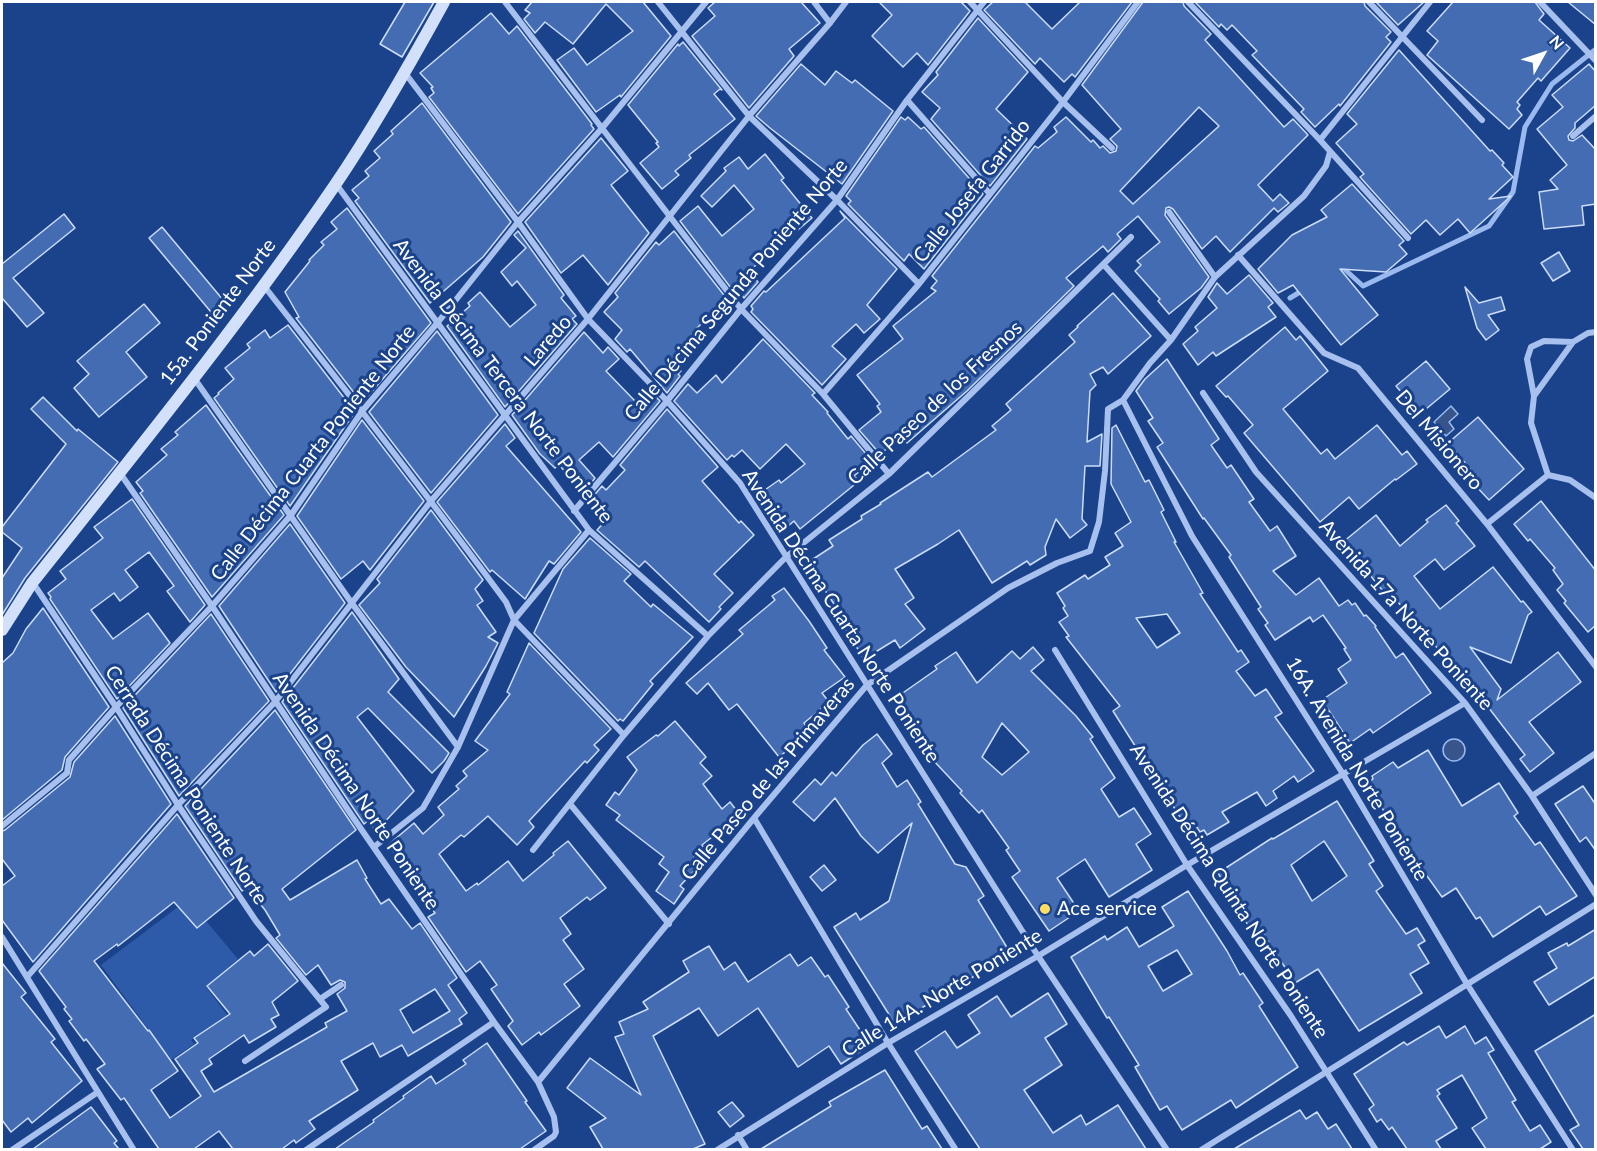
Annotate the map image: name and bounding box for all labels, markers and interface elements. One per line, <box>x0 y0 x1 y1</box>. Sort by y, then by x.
north arrow <box>1513 24 1573 84</box>
text: N <box>1546 31 1568 53</box>
street label: Calle Josefa Garrido <box>909 115 1035 267</box>
street label: Calle Décima Segunda Poniente Norte <box>619 154 853 426</box>
street label: 15a. Poniente Norte <box>155 234 281 390</box>
street label: Avenida Décima Tercera Norte Poniente <box>388 234 618 528</box>
street label: Laredo <box>519 310 577 372</box>
street label: Calle Paseo de los Fresnos <box>843 316 1027 490</box>
street label: Calle Décima Cuarta Poniente Norte <box>206 320 420 586</box>
street label: Del Misionero <box>1390 385 1488 495</box>
street label: Avenida Décima Cuarta Norte Poniente <box>737 465 945 767</box>
street label: Avenida 17a Norte Poniente <box>1314 515 1498 715</box>
street label: 16A. Avenida Norte Poniente <box>1281 653 1433 885</box>
street label: Cerrada Décima Poniente Norte <box>100 661 272 909</box>
street label: Avenida Décima Norte Poniente <box>267 668 445 914</box>
street label: Calle Paseo de las Primaveras <box>676 673 860 885</box>
street label: Avenida Décima Quinta Norte Poniente <box>1125 739 1333 1043</box>
place label: Ace service <box>1057 897 1157 921</box>
marker: Ace service <box>1038 902 1052 916</box>
street label: Calle 14A. Norte Poniente <box>837 924 1047 1062</box>

